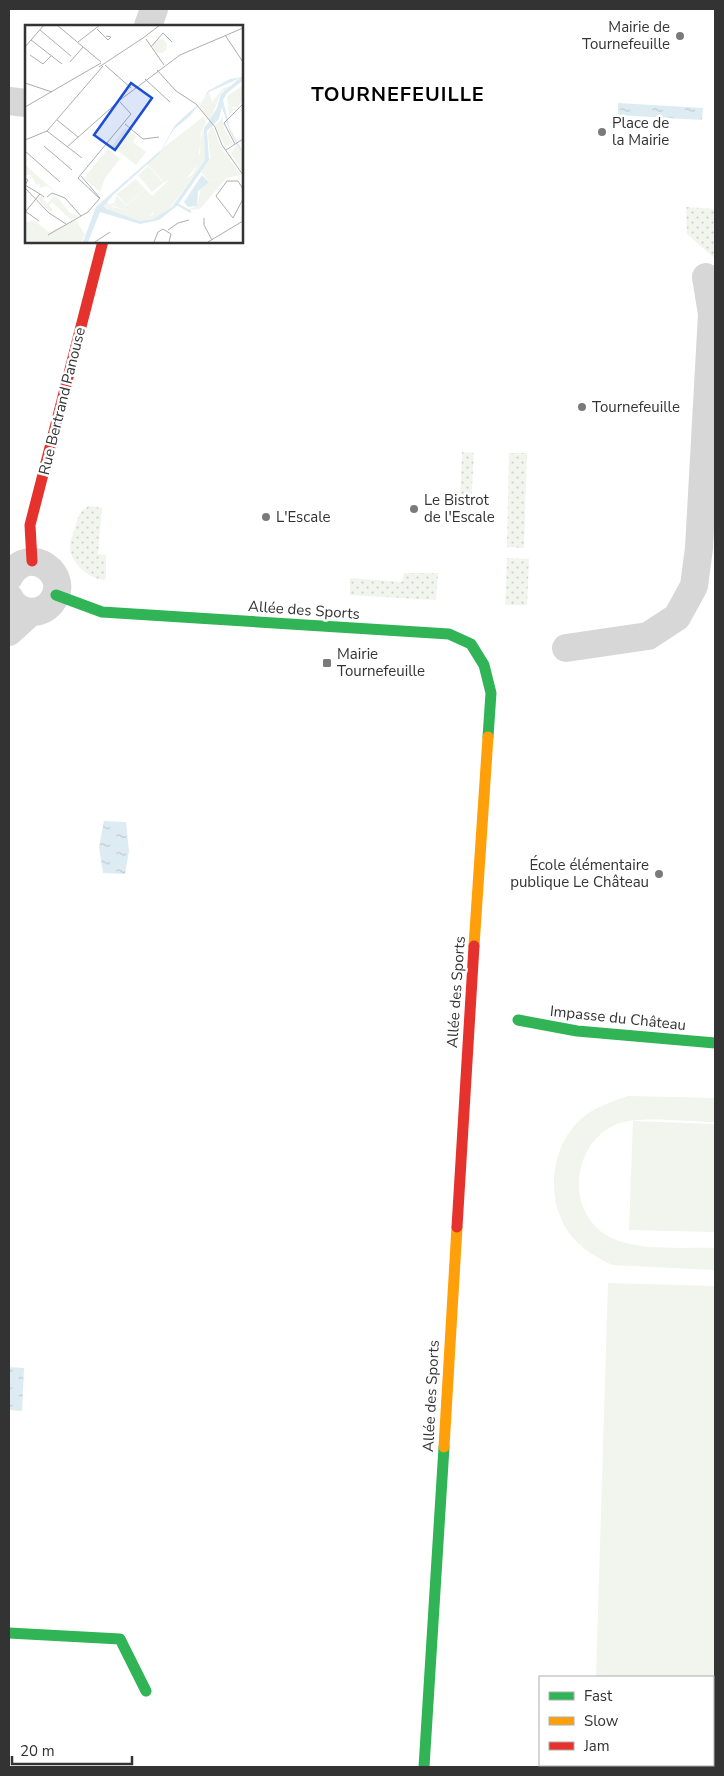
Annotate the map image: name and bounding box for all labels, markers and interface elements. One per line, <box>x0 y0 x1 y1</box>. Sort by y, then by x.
place label: Mairie de Tournefeuille <box>582 17 670 54</box>
inset map <box>25 25 242 242</box>
marker: Mairie de Tournefeuille <box>674 30 686 42</box>
district label: TOURNEFEUILLE <box>311 81 485 108</box>
place label: Place de la Mairie <box>612 113 669 150</box>
marker: Place de la Mairie <box>596 126 608 138</box>
street label: Rue Bertrand Panouse <box>34 325 90 477</box>
place label: Tournefeuille <box>592 397 680 417</box>
marker: Tournefeuille <box>576 401 588 413</box>
place label: Le Bistrot de l'Escale <box>424 490 495 527</box>
marker: Le Bistrot de l'Escale <box>408 503 420 515</box>
place label: L'Escale <box>276 507 331 527</box>
marker: L'Escale <box>260 511 272 523</box>
street label: Allée des Sports <box>247 596 361 624</box>
place label: Mairie Tournefeuille <box>337 644 425 681</box>
marker: Mairie Tournefeuille <box>321 657 333 669</box>
place label: École élémentaire publique Le Château <box>510 855 649 892</box>
marker: École élémentaire publique Le Château <box>653 868 665 880</box>
street label: Allée des Sports <box>442 935 470 1049</box>
street label: Impasse du Château <box>549 1001 687 1035</box>
street label: Allée des Sports <box>418 1340 444 1452</box>
legend <box>539 1676 714 1766</box>
text: Fast <box>584 1686 613 1706</box>
text: Slow <box>584 1711 619 1731</box>
scale bar <box>12 1734 132 1766</box>
text: Jam <box>583 1736 610 1756</box>
text: 20 m <box>20 1741 55 1761</box>

